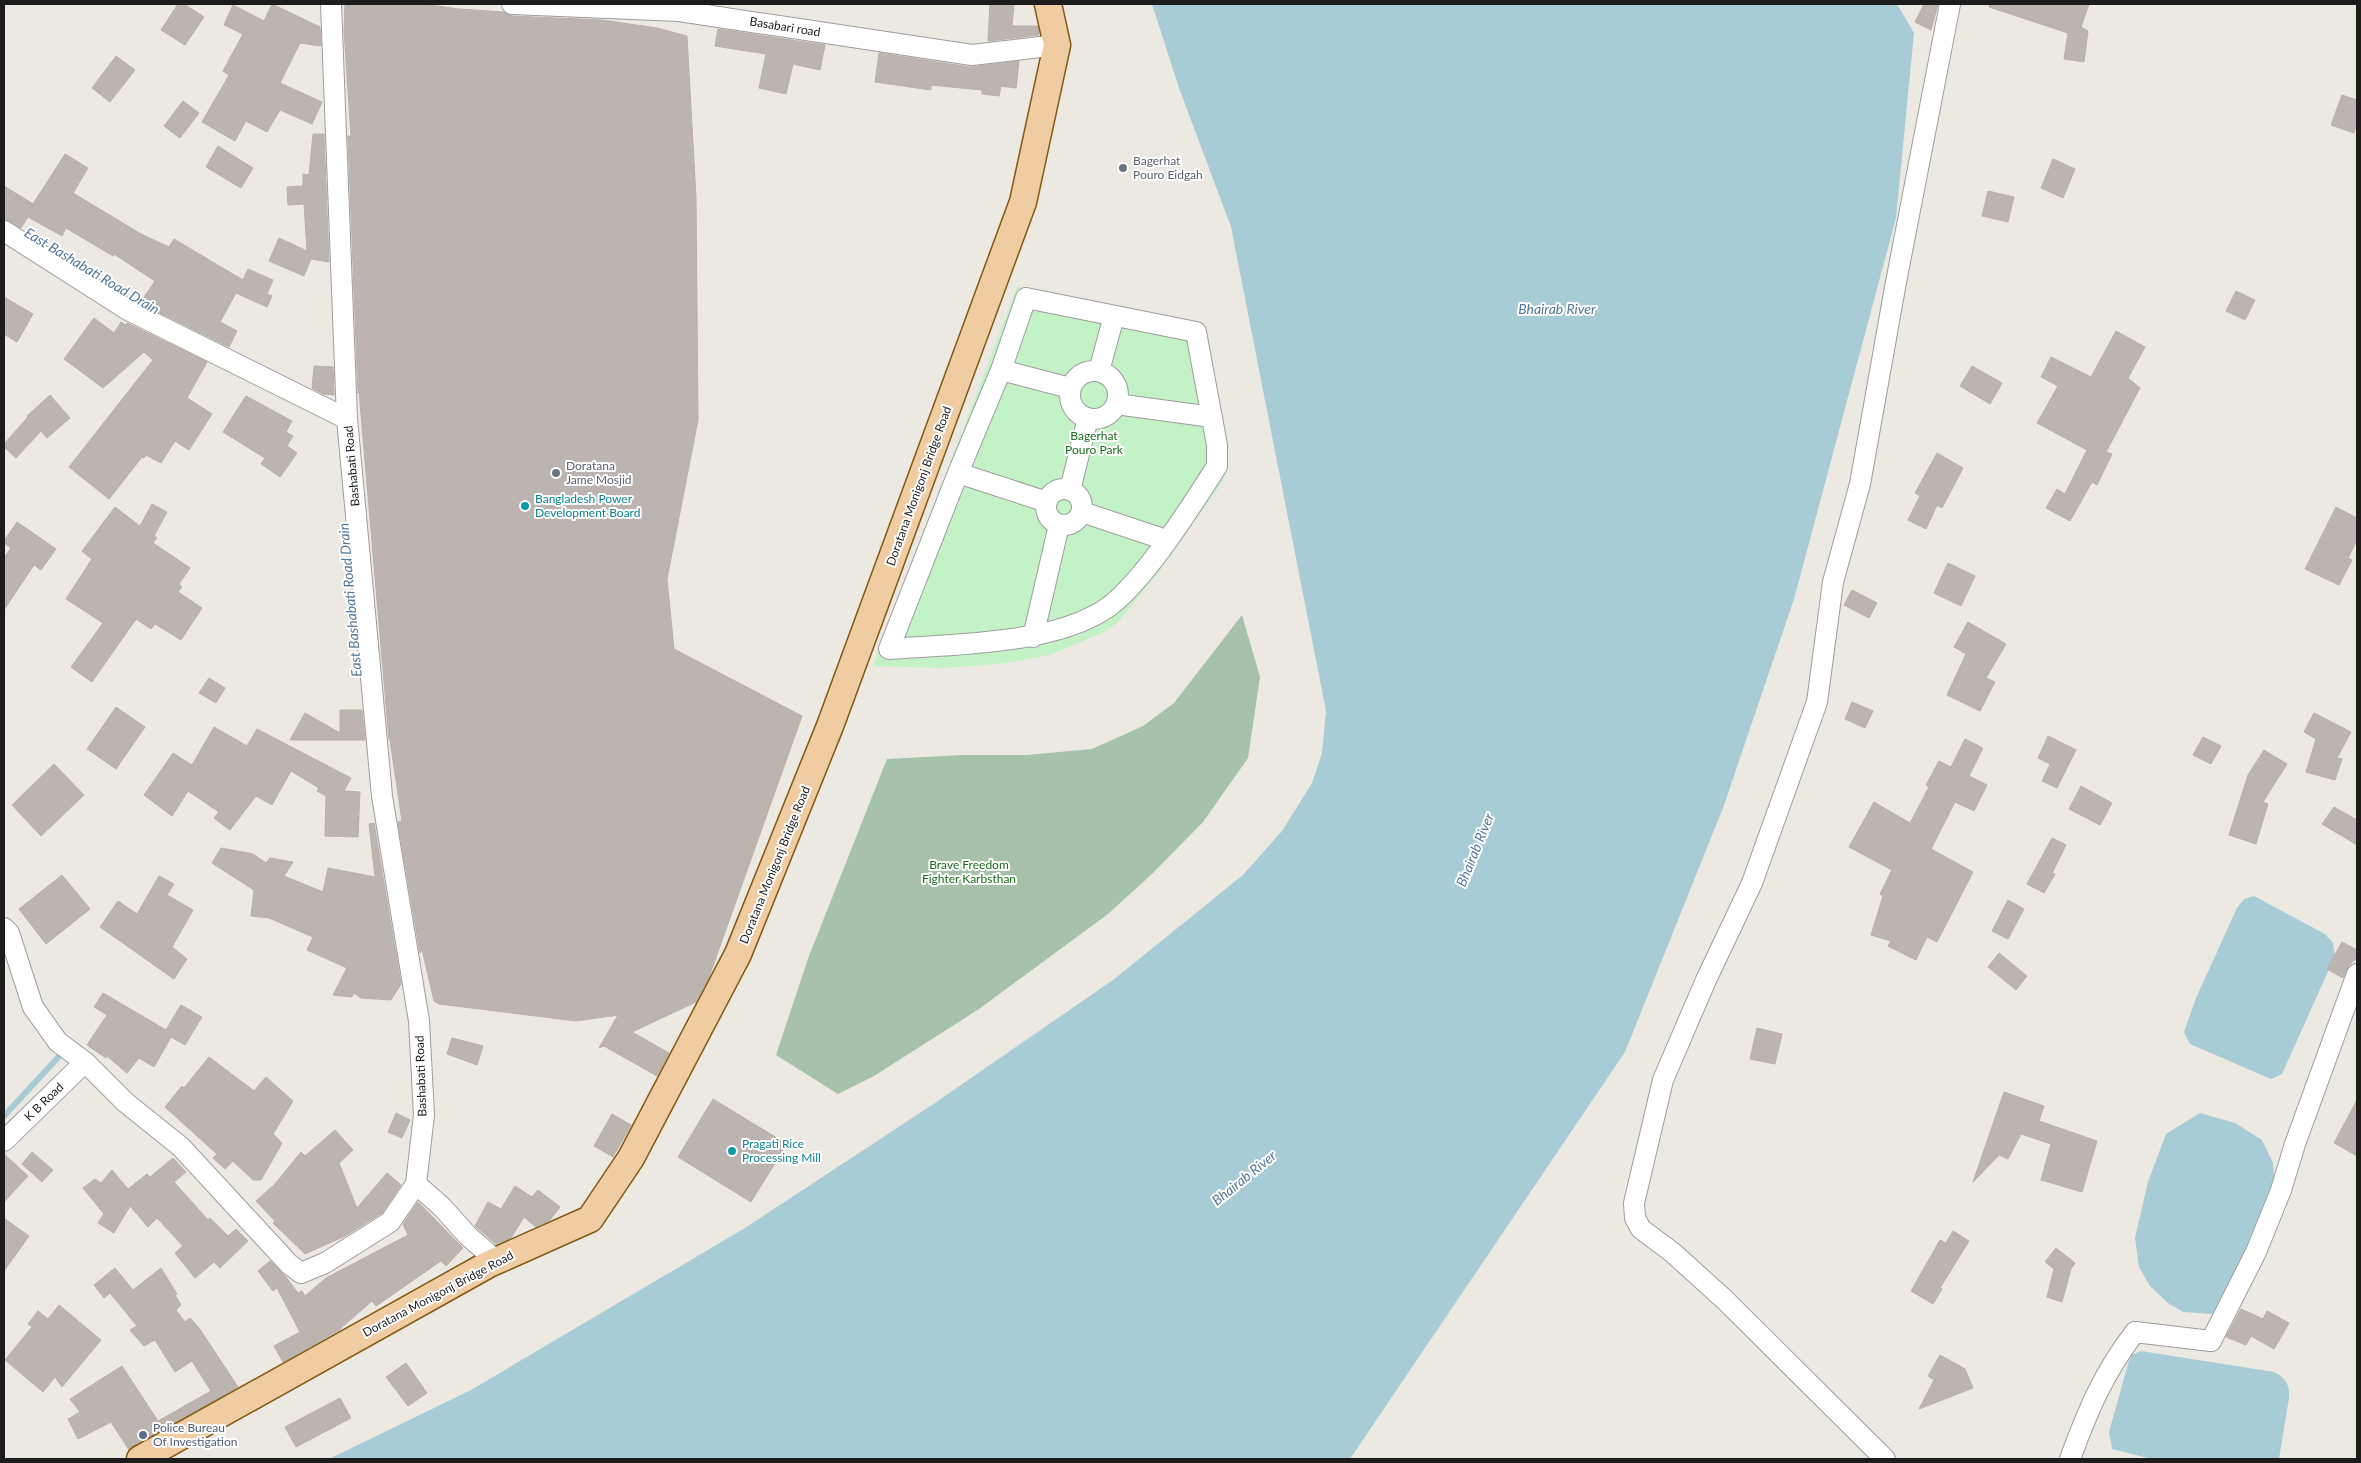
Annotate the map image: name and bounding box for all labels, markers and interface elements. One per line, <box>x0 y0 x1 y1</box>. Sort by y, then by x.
street label: Basabari road <box>749 14 822 39</box>
place label: Bagerhat Pouro Eidgah <box>1133 153 1203 182</box>
marker: Bagerhat Pouro Eidgah <box>1117 162 1129 174</box>
water label: East Bashabati Road Drain <box>22 223 163 318</box>
water label: Bhairab River <box>1518 300 1596 317</box>
street label: Doratana Monigonj Bridge Road <box>883 404 954 568</box>
street label: Bashabati Road <box>340 425 363 507</box>
park label: Bagerhat Pouro Park <box>1065 428 1124 457</box>
place label: Doratana Jame Mosjid <box>566 458 632 487</box>
marker: Doratana Jame Mosjid <box>550 467 562 479</box>
place label: Bangladesh Power Development Board <box>535 491 640 520</box>
marker: Bangladesh Power Development Board <box>519 500 531 512</box>
water label: East Bashabati Road Drain <box>334 522 365 678</box>
street label: Doratana Monigonj Bridge Road <box>736 784 813 946</box>
water label: Bhairab River <box>1452 810 1497 889</box>
park label: Brave Freedom Fighter Karbsthan <box>922 857 1016 886</box>
street label: Bashabati Road <box>412 1035 429 1117</box>
street label: K B Road <box>21 1079 66 1124</box>
place label: Pragati Rice Processing Mill <box>742 1136 821 1165</box>
marker: Pragati Rice Processing Mill <box>726 1145 738 1157</box>
water label: Bhairab River <box>1208 1146 1279 1209</box>
street label: Doratana Monigonj Bridge Road <box>360 1247 516 1340</box>
place label: Police Bureau Of Investigation <box>153 1420 237 1449</box>
marker: Police Bureau Of Investigation <box>137 1429 149 1441</box>

